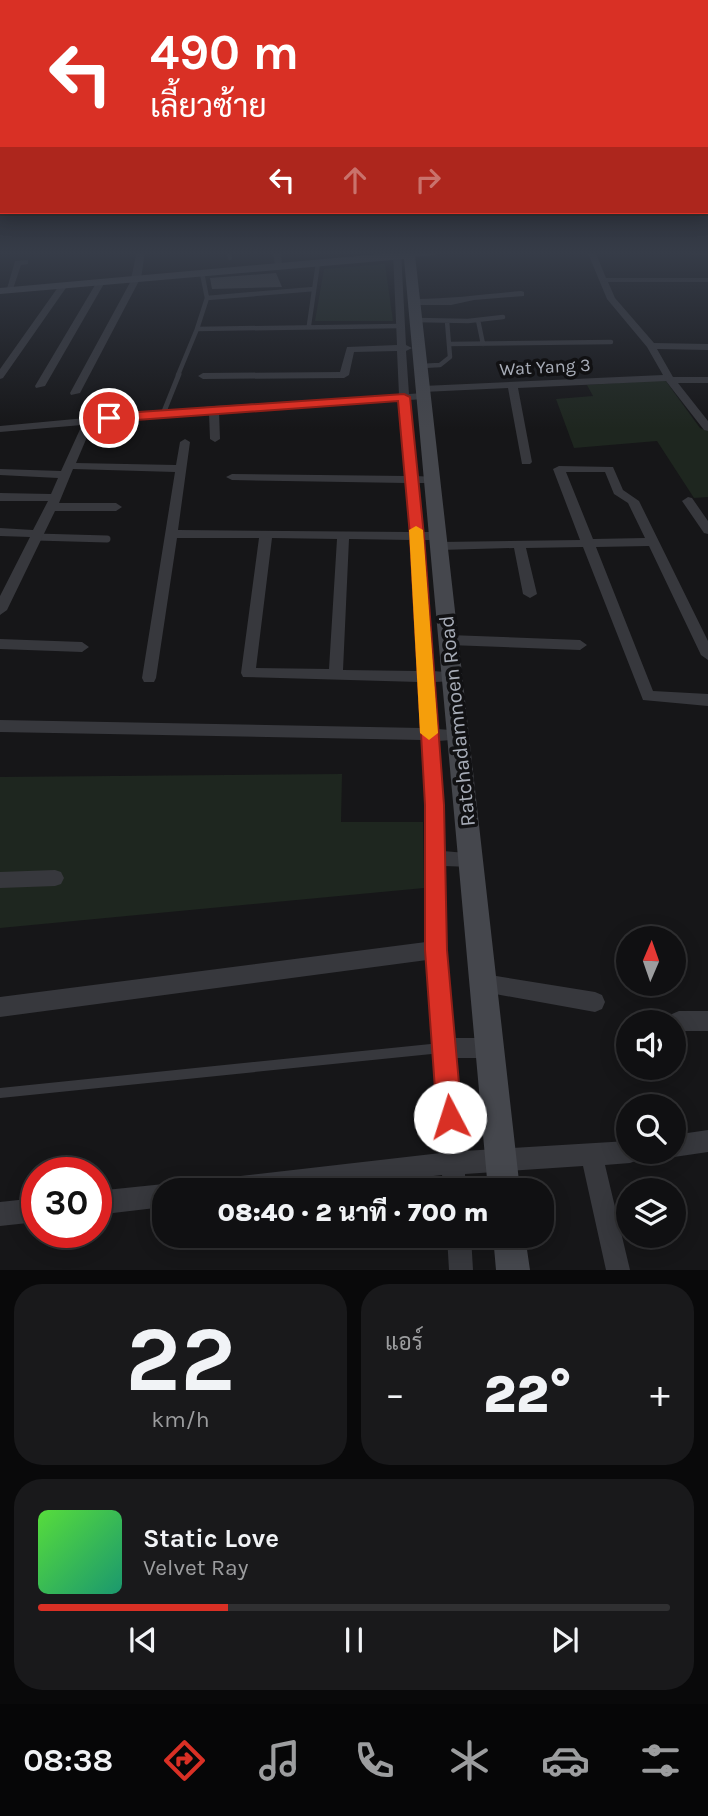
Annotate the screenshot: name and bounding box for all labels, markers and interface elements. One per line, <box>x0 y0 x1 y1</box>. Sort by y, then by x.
text: 490 m <box>150 24 299 81</box>
icon: left <box>35 28 126 119</box>
text: เลี้ยวซ้าย <box>150 88 267 125</box>
icon: left <box>263 161 301 199</box>
icon: ahead <box>336 161 374 199</box>
icon: right <box>409 161 447 199</box>
street label: Wat Yang 3 <box>499 354 591 380</box>
pin <box>79 388 139 448</box>
icon: arrive <box>90 399 128 437</box>
street label: Ratchadamnoen Road <box>434 614 480 828</box>
north arrow <box>616 926 686 996</box>
map controls <box>616 926 686 1248</box>
button: sound <box>616 1010 686 1080</box>
position arrow <box>413 1080 487 1154</box>
button: search <box>616 1094 686 1164</box>
speed limit sign: 30 <box>21 1157 112 1248</box>
button: layers <box>616 1178 686 1248</box>
text: 08:40 · 2 นาที · 700 m <box>218 1197 488 1228</box>
text: 22 <box>125 1307 236 1413</box>
text: แอร์ <box>385 1329 423 1356</box>
text: 22° <box>483 1364 572 1425</box>
text: − <box>385 1372 405 1417</box>
text: + <box>650 1372 670 1417</box>
text: km/h <box>151 1406 210 1433</box>
text: Static Love <box>143 1523 279 1554</box>
text: Velvet Ray <box>143 1554 248 1581</box>
icon: previous <box>124 1621 162 1659</box>
icon: pause <box>335 1621 373 1659</box>
icon: next <box>546 1621 584 1659</box>
icon: directions <box>160 1736 209 1785</box>
icon: music <box>255 1736 304 1785</box>
icon: phone <box>350 1736 399 1785</box>
icon: climate <box>445 1736 494 1785</box>
icon: car <box>541 1736 590 1785</box>
icon: filters <box>636 1736 685 1785</box>
text: 08:38 <box>23 1742 113 1779</box>

